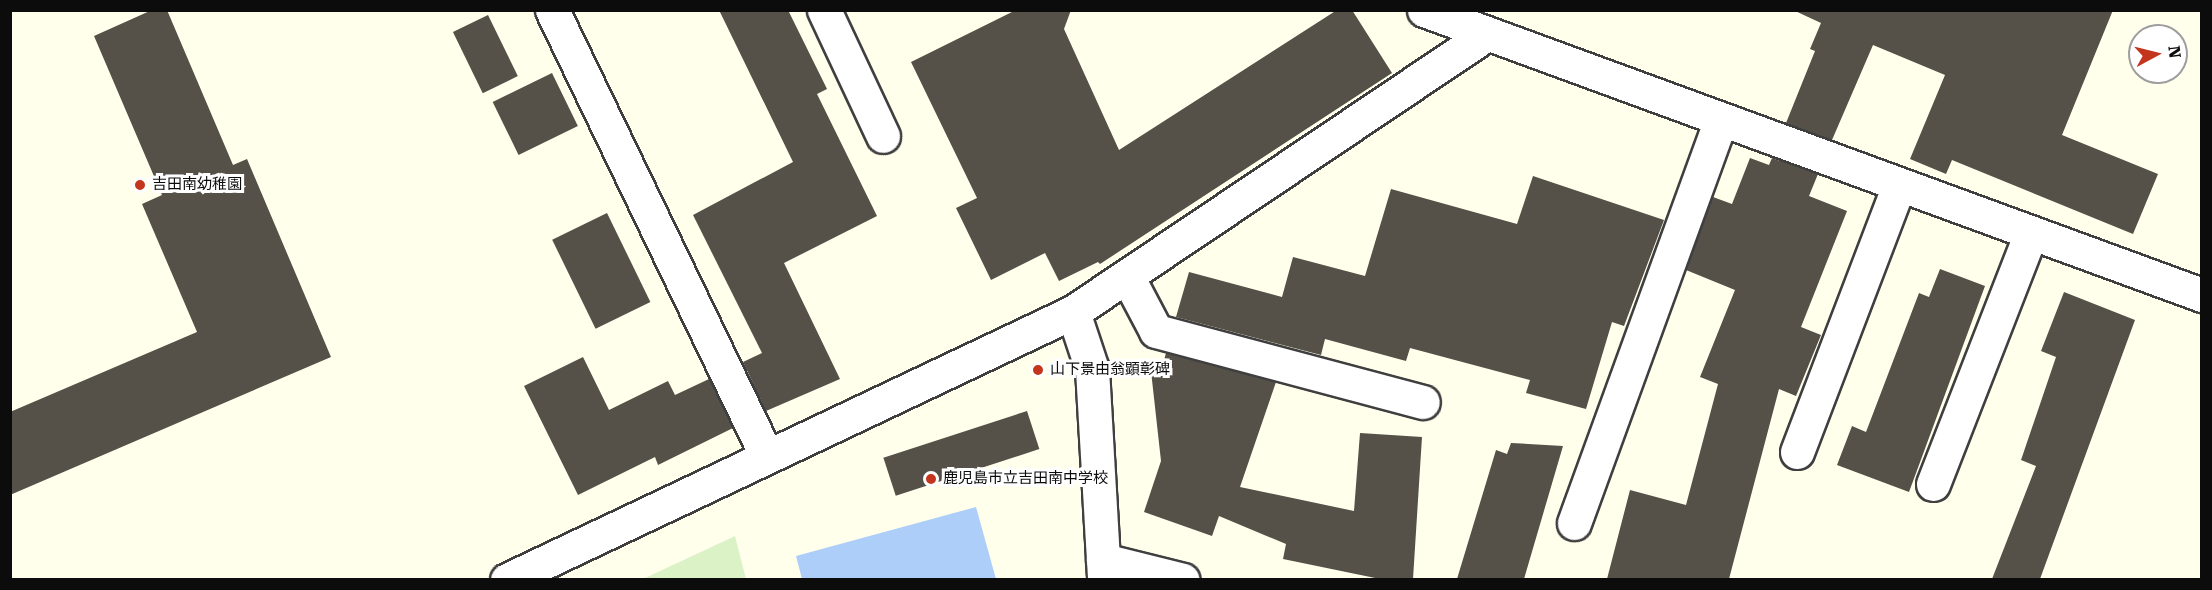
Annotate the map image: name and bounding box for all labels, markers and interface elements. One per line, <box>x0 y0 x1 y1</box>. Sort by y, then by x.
north arrow <box>2128 24 2188 84</box>
text: N <box>2164 45 2185 59</box>
place label: 吉田南幼稚園 <box>152 176 242 194</box>
marker: 吉田南幼稚園 <box>133 178 147 192</box>
place label: 山下景由翁顕彰碑 <box>1050 361 1170 379</box>
marker: 山下景由翁顕彰碑 <box>1031 363 1045 377</box>
place label: 鹿児島市立吉田南中学校 <box>943 470 1108 488</box>
marker: 鹿児島市立吉田南中学校 <box>924 472 938 486</box>

